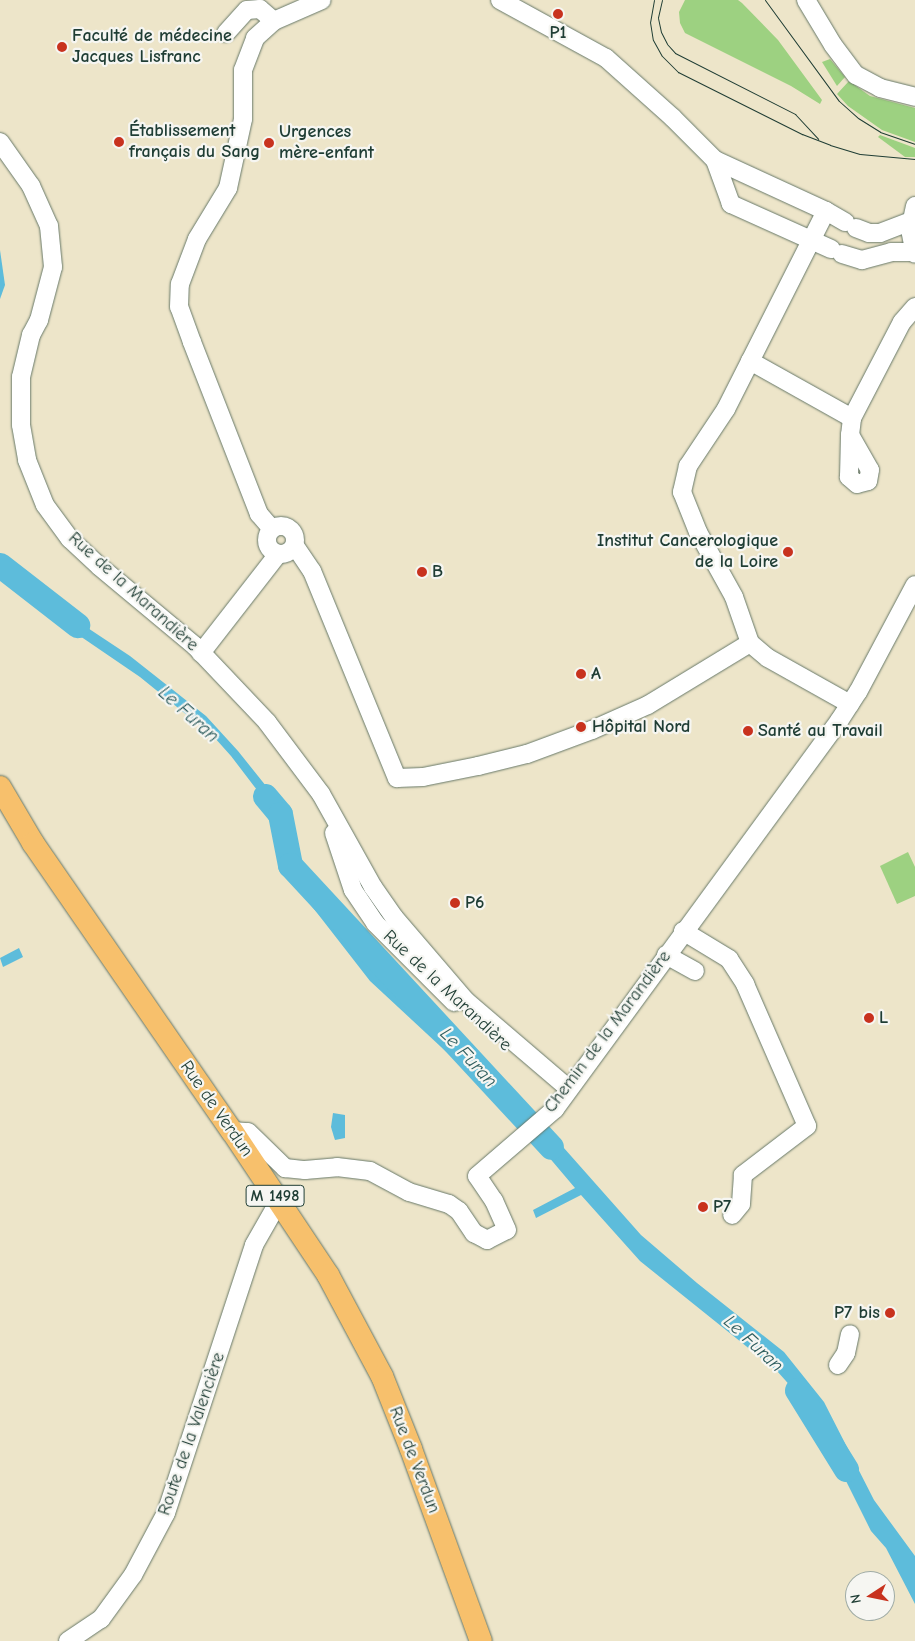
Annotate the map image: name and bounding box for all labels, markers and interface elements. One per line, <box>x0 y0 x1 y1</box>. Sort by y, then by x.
marker: P1 <box>552 8 564 20</box>
place label: P1 <box>549 22 567 44</box>
place label: Faculté de médecine Jacques Lisfranc <box>72 26 232 68</box>
marker: Faculté de médecine Jacques Lisfranc <box>56 41 68 53</box>
place label: Établissement français du Sang <box>129 121 260 163</box>
place label: Urgences mère-enfant <box>279 122 374 164</box>
marker: Établissement français du Sang <box>113 136 125 148</box>
marker: Urgences mère-enfant <box>263 137 275 149</box>
street label: Rue de la Marandière <box>63 528 203 656</box>
place label: Institut Cancerologique de la Loire <box>597 531 778 574</box>
marker: Institut Cancerologique de la Loire <box>782 546 794 558</box>
place label: B <box>432 561 443 583</box>
marker: B <box>416 566 428 578</box>
place label: A <box>591 663 601 685</box>
marker: A <box>575 668 587 680</box>
water label: Le Furan <box>153 682 223 748</box>
place label: Hôpital Nord <box>592 716 690 738</box>
marker: Hôpital Nord <box>574 720 588 734</box>
place label: Santé au Travail <box>758 720 883 742</box>
marker: Santé au Travail <box>742 725 754 737</box>
place label: P6 <box>465 892 484 914</box>
marker: P6 <box>449 897 461 909</box>
street label: Rue de la Marandière <box>378 926 516 1056</box>
street label: Chemin de la Marandière <box>540 947 676 1117</box>
place label: L <box>879 1007 888 1029</box>
marker: L <box>863 1012 875 1024</box>
water label: Le Furan <box>435 1023 501 1093</box>
street label: Rue de Verdun <box>175 1057 257 1161</box>
road number: M 1498 <box>245 1182 305 1210</box>
place label: P7 <box>713 1196 731 1218</box>
marker: P7 <box>697 1201 709 1213</box>
place label: P7 bis <box>834 1302 880 1324</box>
marker: P7 bis <box>884 1307 896 1319</box>
water label: Le Furan <box>718 1311 788 1377</box>
street label: Route de la Valencière <box>154 1350 230 1518</box>
street label: Rue de Verdun <box>384 1404 444 1516</box>
north arrow <box>845 1571 895 1621</box>
text: N <box>847 1593 865 1605</box>

